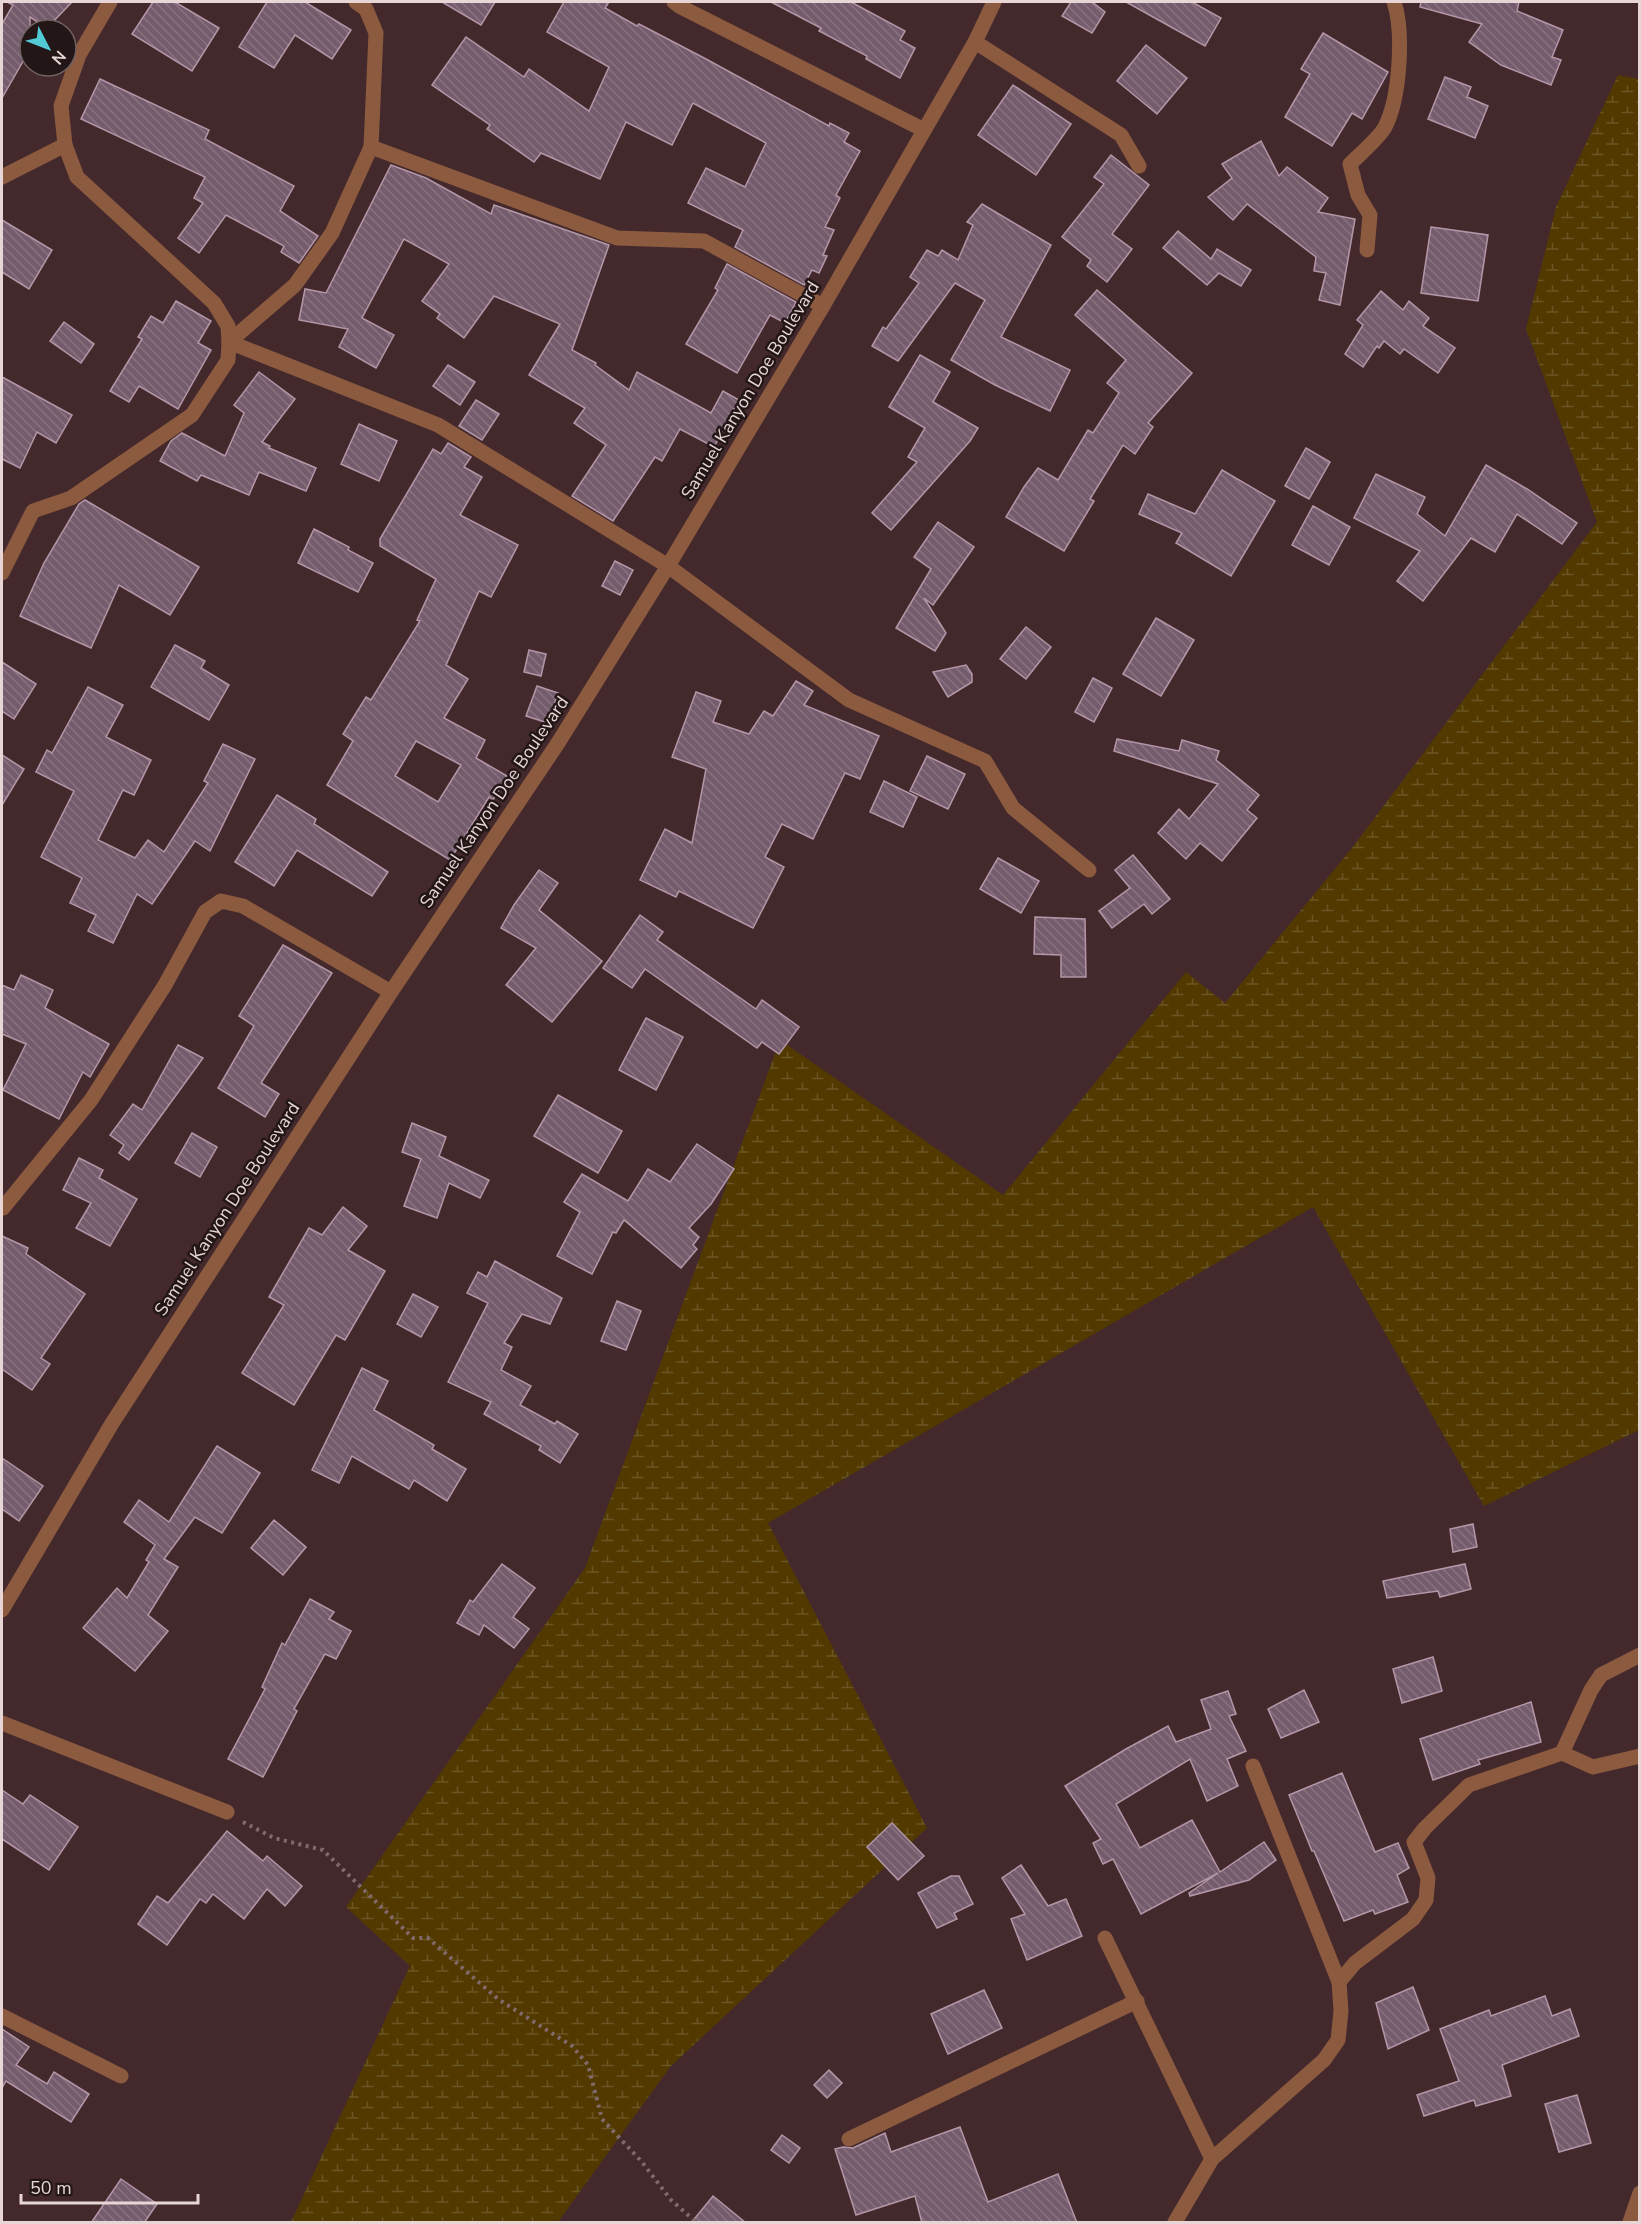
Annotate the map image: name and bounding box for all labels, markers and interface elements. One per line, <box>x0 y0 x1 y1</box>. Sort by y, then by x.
north arrow <box>18 18 78 78</box>
text: N <box>46 46 71 69</box>
street label: Samuel Kanyon Doe Boulevard <box>675 276 825 504</box>
street label: Samuel Kanyon Doe Boulevard <box>414 691 574 913</box>
street label: Samuel Kanyon Doe Boulevard <box>149 1097 305 1321</box>
scale bar <box>21 2167 198 2205</box>
text: 50 m <box>30 2176 72 2200</box>

